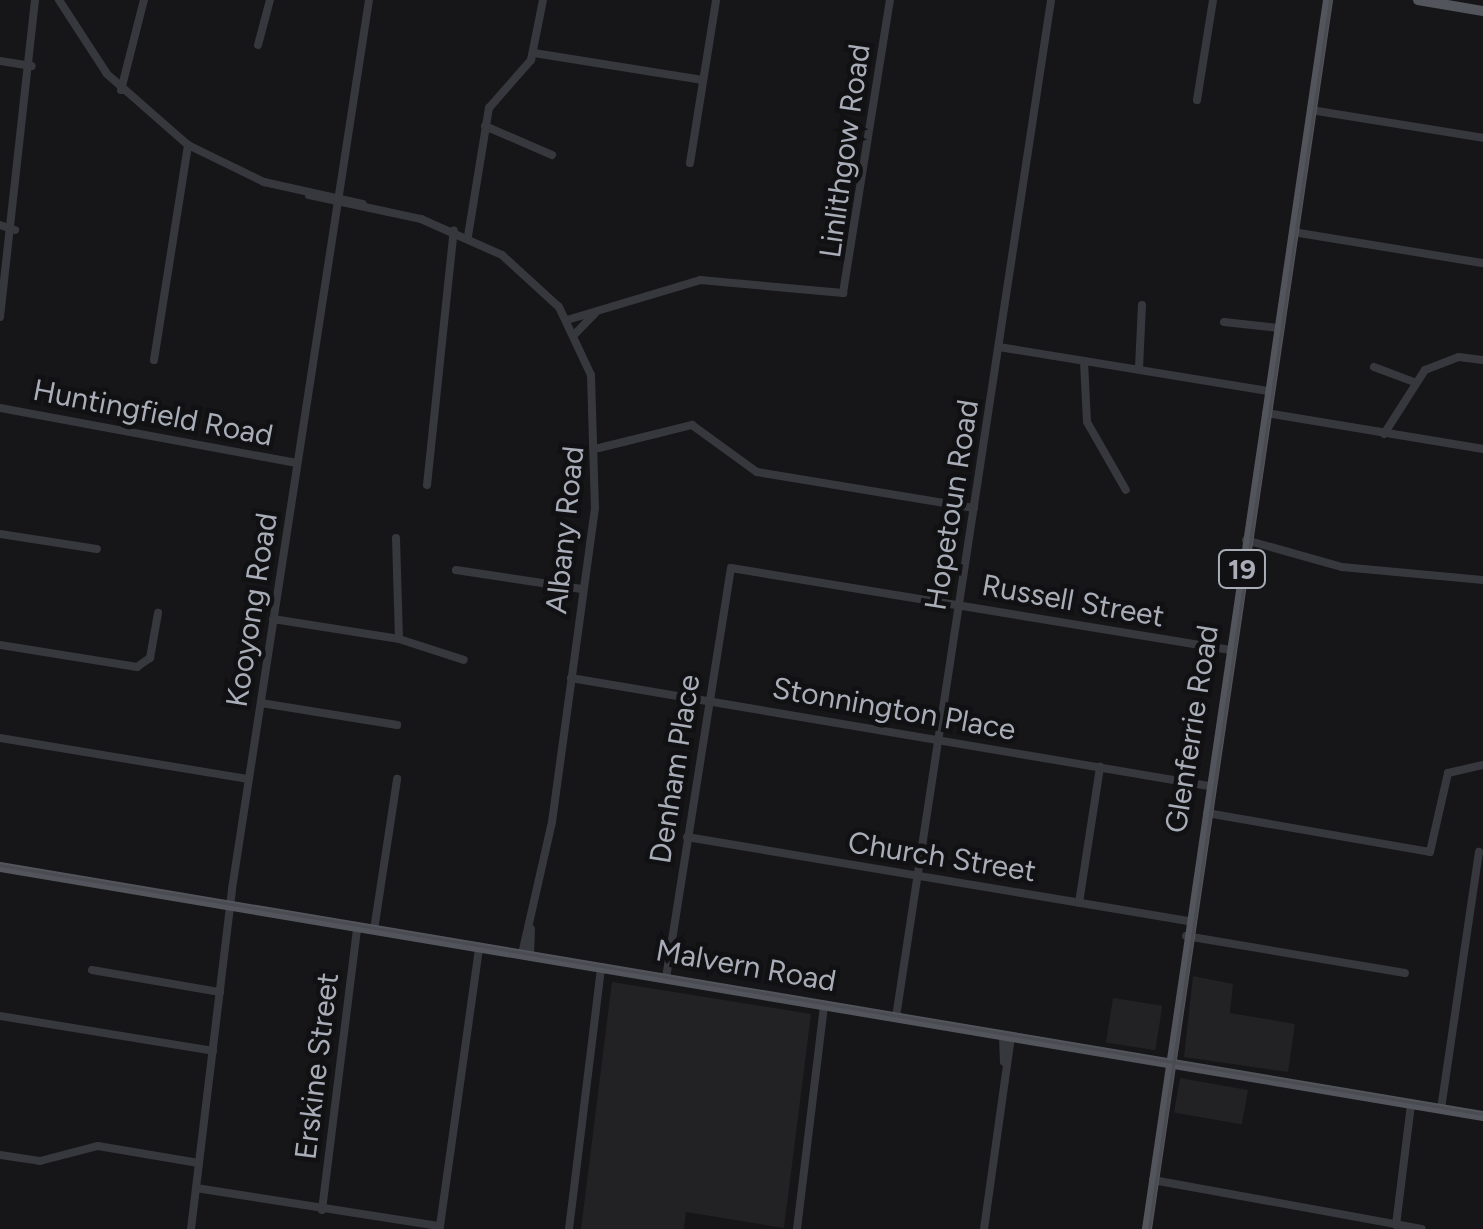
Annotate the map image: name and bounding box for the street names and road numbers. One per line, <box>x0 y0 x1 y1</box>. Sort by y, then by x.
street label: Linlithgow Road <box>812 42 878 260</box>
street label: Huntingfield Road <box>30 372 276 454</box>
street label: Hopetoun Road <box>918 397 986 613</box>
street label: Albany Road <box>538 444 592 616</box>
street label: Kooyong Road <box>219 510 285 710</box>
road number: 19 <box>1217 546 1267 592</box>
street label: Russell Street <box>979 567 1167 635</box>
street label: Glenferrie Road <box>1158 622 1226 836</box>
street label: Stonnington Place <box>769 670 1019 748</box>
street label: Denham Place <box>642 672 708 866</box>
street label: Church Street <box>846 824 1038 890</box>
street label: Malvern Road <box>653 932 839 1000</box>
street label: Erskine Street <box>288 971 346 1161</box>

